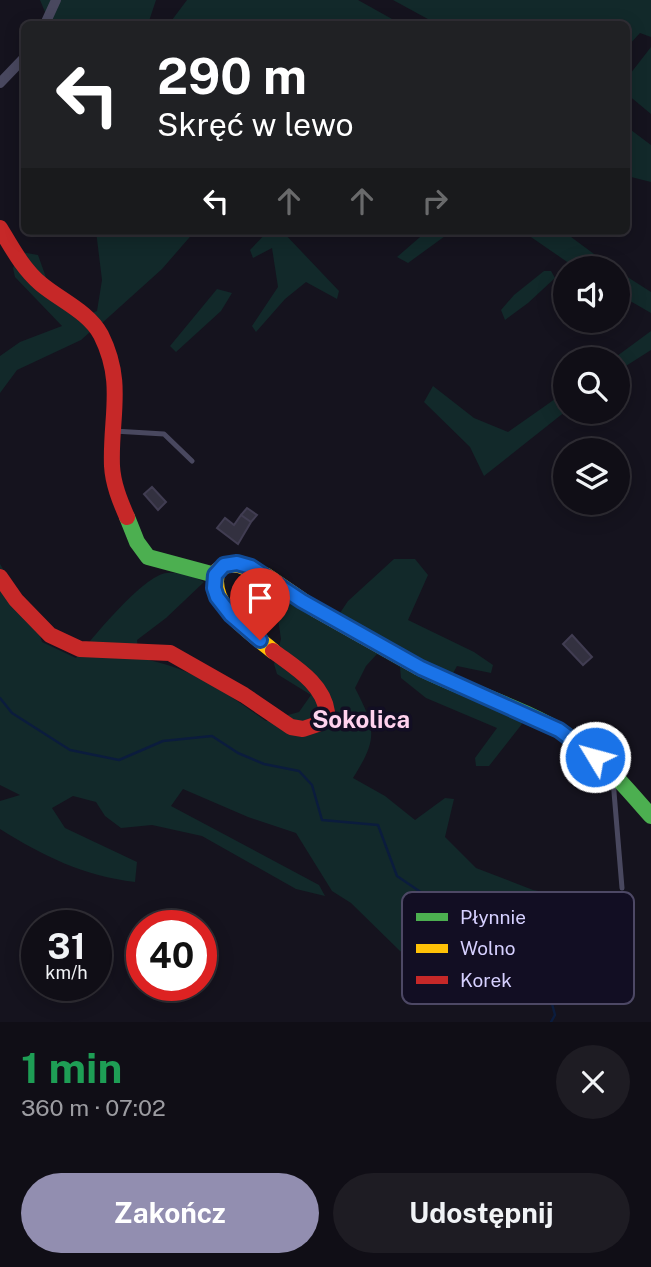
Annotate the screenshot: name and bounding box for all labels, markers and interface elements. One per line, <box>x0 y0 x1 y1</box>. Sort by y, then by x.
text: 290 m <box>157 47 307 105</box>
icon: left <box>42 49 133 140</box>
text: Skręć w lewo <box>157 106 354 143</box>
icon: left <box>197 182 235 220</box>
icon: ahead <box>270 182 308 220</box>
icon: ahead <box>343 182 381 220</box>
icon: right <box>416 182 454 220</box>
map controls <box>553 256 630 515</box>
button: sound <box>553 256 630 333</box>
button: search <box>553 347 630 424</box>
button: layers <box>553 438 630 515</box>
pin <box>230 568 290 640</box>
icon: arrive <box>241 579 279 617</box>
district label: Sokolica <box>312 705 410 733</box>
position arrow <box>558 720 632 794</box>
legend <box>402 892 634 1004</box>
text: Płynnie <box>460 906 526 928</box>
speed limit sign: 40 <box>126 910 217 1001</box>
text: 31 <box>47 926 86 967</box>
text: Wolno <box>460 937 515 959</box>
text: km/h <box>45 962 88 983</box>
text: Korek <box>460 969 512 991</box>
text: 1 min <box>21 1043 122 1092</box>
button: close <box>556 1045 630 1119</box>
text: 360 m · 07:02 <box>21 1094 166 1121</box>
button: Zakończ <box>21 1173 319 1253</box>
button: Udostępnij <box>333 1173 630 1253</box>

